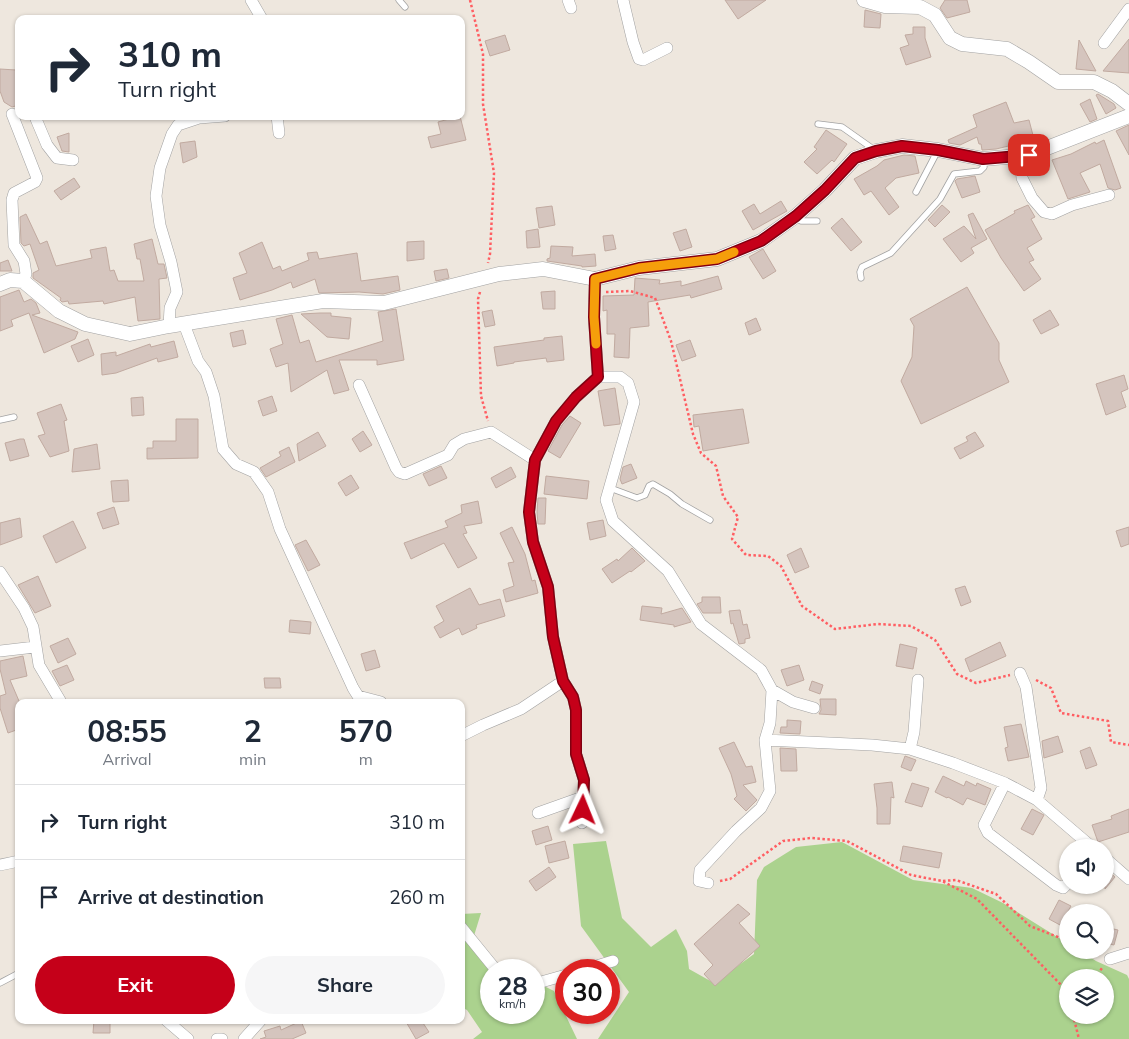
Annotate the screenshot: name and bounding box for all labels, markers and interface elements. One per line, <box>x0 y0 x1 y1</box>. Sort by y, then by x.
text: 310 m <box>118 32 222 76</box>
icon: right <box>35 35 100 100</box>
text: Turn right <box>118 75 216 103</box>
pin <box>1008 134 1050 176</box>
icon: arrive <box>1015 141 1043 169</box>
text: 08:55 <box>87 712 167 750</box>
text: 2 <box>244 712 262 750</box>
text: 570 <box>339 712 393 750</box>
text: Arrival <box>103 749 152 769</box>
text: min <box>239 749 266 769</box>
text: m <box>359 749 373 769</box>
position arrow <box>556 783 608 835</box>
icon: right <box>35 808 63 836</box>
text: Turn right <box>78 810 167 834</box>
text: 310 m <box>389 810 445 834</box>
map controls <box>1059 839 1114 1024</box>
button: sound <box>1059 839 1114 894</box>
icon: arrive <box>35 883 63 911</box>
text: Arrive at destination <box>78 885 264 909</box>
text: 260 m <box>389 885 445 909</box>
button: search <box>1059 904 1114 959</box>
button: Exit <box>35 956 235 1014</box>
button: Share <box>245 956 445 1014</box>
speed limit sign: 30 <box>555 959 620 1024</box>
button: layers <box>1059 969 1114 1024</box>
text: 28 <box>497 970 528 1001</box>
text: km/h <box>499 996 526 1011</box>

